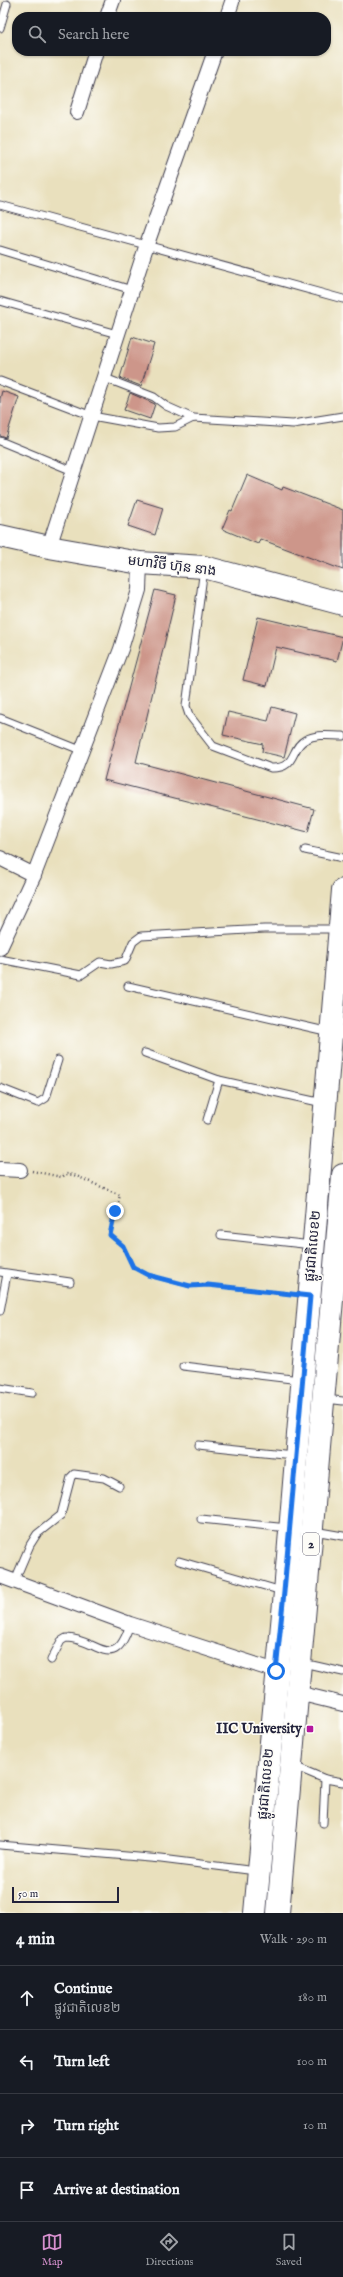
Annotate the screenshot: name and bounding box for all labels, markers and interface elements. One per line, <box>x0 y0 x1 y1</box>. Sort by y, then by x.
search box <box>12 12 331 56</box>
icon: search <box>26 23 48 45</box>
text: Search here <box>58 25 129 44</box>
street label: មហាវិថី ហ៊ុន នាង <box>127 551 217 580</box>
route end <box>106 1202 124 1220</box>
street label: ផ្លូវជាតិលេខ២ <box>301 1209 327 1283</box>
road number: 2 <box>303 1533 319 1555</box>
route start <box>267 1662 285 1680</box>
place label: IIC University <box>216 1720 303 1738</box>
marker: IIC University <box>305 1724 315 1734</box>
street label: ផ្លូវជាតិលេខ២ <box>254 1747 280 1821</box>
scale bar <box>12 1885 119 1904</box>
text: 50 m <box>18 1887 38 1901</box>
text: 4 min <box>16 1929 55 1950</box>
text: Walk · 290 m <box>260 1931 327 1948</box>
text: Continue <box>54 1979 112 1998</box>
icon: ahead <box>16 1987 38 2009</box>
text: 180 m <box>298 1989 327 2006</box>
text: ផ្លូវជាតិលេខ២ <box>54 2000 121 2017</box>
icon: left <box>16 2051 38 2073</box>
text: Turn left <box>54 2052 110 2071</box>
text: 100 m <box>297 2053 327 2070</box>
icon: right <box>16 2115 38 2137</box>
text: Turn right <box>54 2116 119 2135</box>
text: 10 m <box>303 2117 327 2134</box>
icon: arrive <box>16 2179 38 2201</box>
text: Arrive at destination <box>54 2180 180 2199</box>
tab: Map <box>41 2231 63 2269</box>
tab: Directions <box>146 2231 193 2269</box>
tab: Saved <box>276 2231 302 2269</box>

